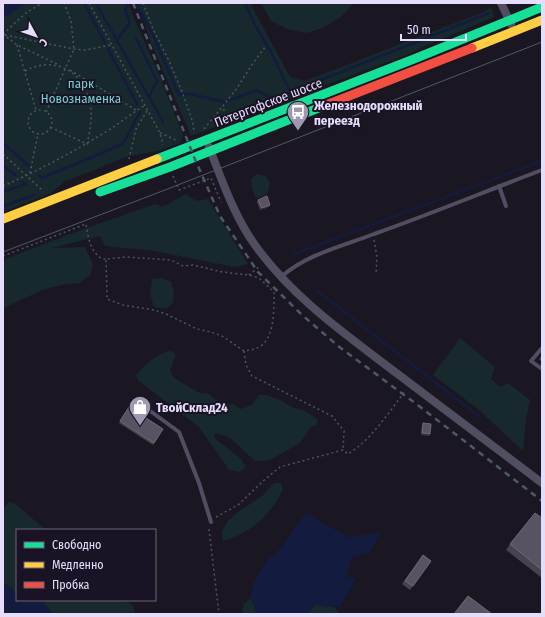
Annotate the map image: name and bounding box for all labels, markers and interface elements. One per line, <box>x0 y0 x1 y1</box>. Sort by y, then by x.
north arrow <box>16 16 56 56</box>
scale bar <box>401 16 466 42</box>
text: 50 m <box>407 23 431 37</box>
text: С <box>36 36 50 49</box>
street label: Петергофское шоссе <box>212 75 324 130</box>
park label: парк Новознаменка <box>41 76 121 106</box>
place label: Железнодорожный переезд <box>313 98 423 128</box>
bus stop icon: Железнодорожный переезд <box>285 99 311 132</box>
shop icon: ТвойСклад24 <box>127 394 153 427</box>
place label: ТвойСклад24 <box>156 400 228 415</box>
legend <box>16 529 156 601</box>
text: Свободно <box>52 538 101 552</box>
text: Медленно <box>52 558 104 572</box>
text: Пробка <box>52 578 90 592</box>

